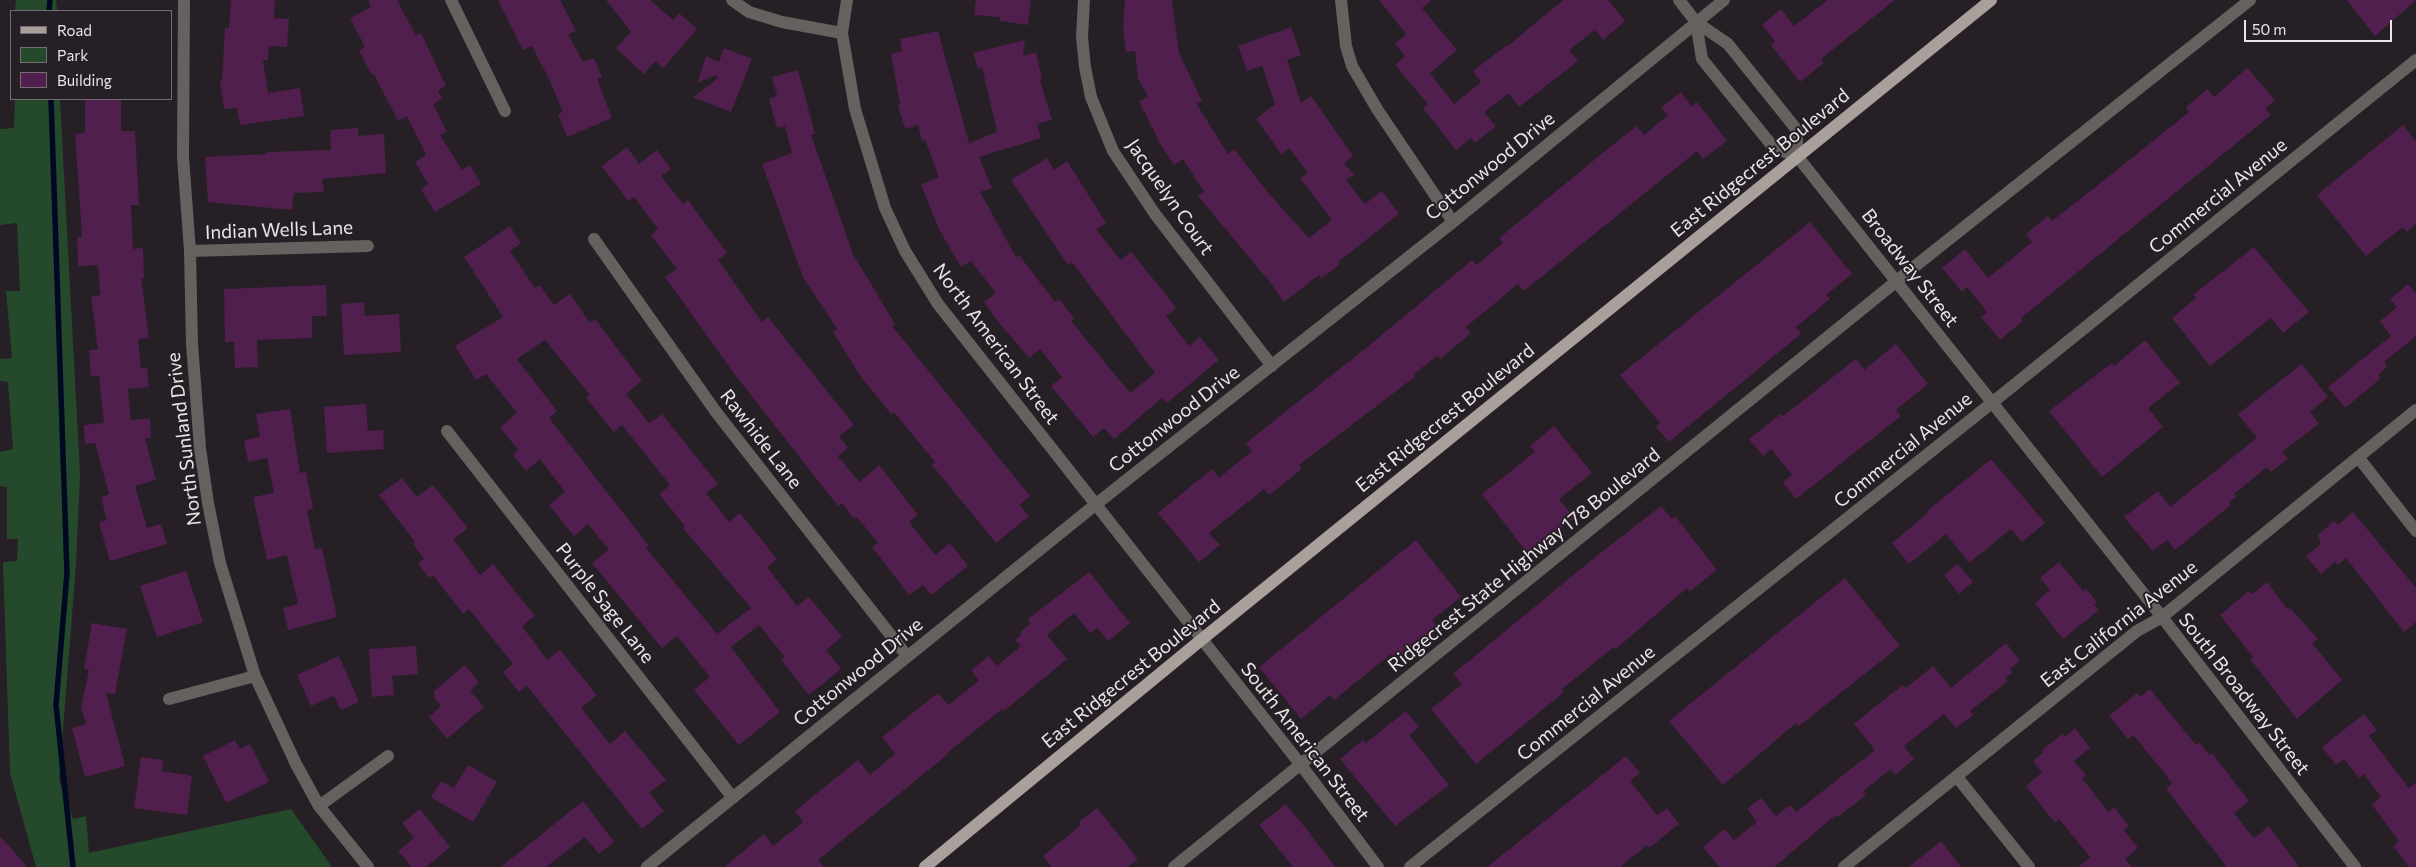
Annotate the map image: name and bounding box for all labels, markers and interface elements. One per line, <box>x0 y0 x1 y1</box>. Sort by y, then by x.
legend <box>10 10 172 100</box>
scale bar <box>2246 10 2394 42</box>
text: 50 m <box>2252 20 2286 38</box>
text: Road <box>57 21 92 39</box>
text: Park <box>57 46 88 64</box>
text: Building <box>57 71 112 89</box>
street label: East Ridgecrest Boulevard <box>1666 84 1854 242</box>
street label: Cottonwood Drive <box>1421 107 1559 225</box>
street label: Commercial Avenue <box>2144 133 2292 259</box>
street label: Jacquelyn Court <box>1122 135 1218 259</box>
street label: Broadway Street <box>1857 204 1963 332</box>
street label: Indian Wells Lane <box>205 216 353 244</box>
street label: North American Street <box>928 259 1064 429</box>
street label: East Ridgecrest Boulevard <box>1351 339 1539 497</box>
street label: North Sunland Drive <box>162 351 206 527</box>
street label: Cottonwood Drive <box>1104 361 1244 477</box>
street label: Rawhide Lane <box>715 385 807 493</box>
street label: Commercial Avenue <box>1829 387 1977 513</box>
street label: Ridgecrest State Highway 178 Boulevard <box>1383 443 1665 677</box>
street label: Purple Sage Lane <box>551 538 659 668</box>
street label: East California Avenue <box>2036 556 2202 692</box>
street label: East Ridgecrest Boulevard <box>1037 595 1225 753</box>
street label: South Broadway Street <box>2174 609 2314 779</box>
street label: Cottonwood Drive <box>789 613 927 731</box>
street label: Commercial Avenue <box>1512 640 1660 766</box>
street label: South American Street <box>1236 658 1374 826</box>

